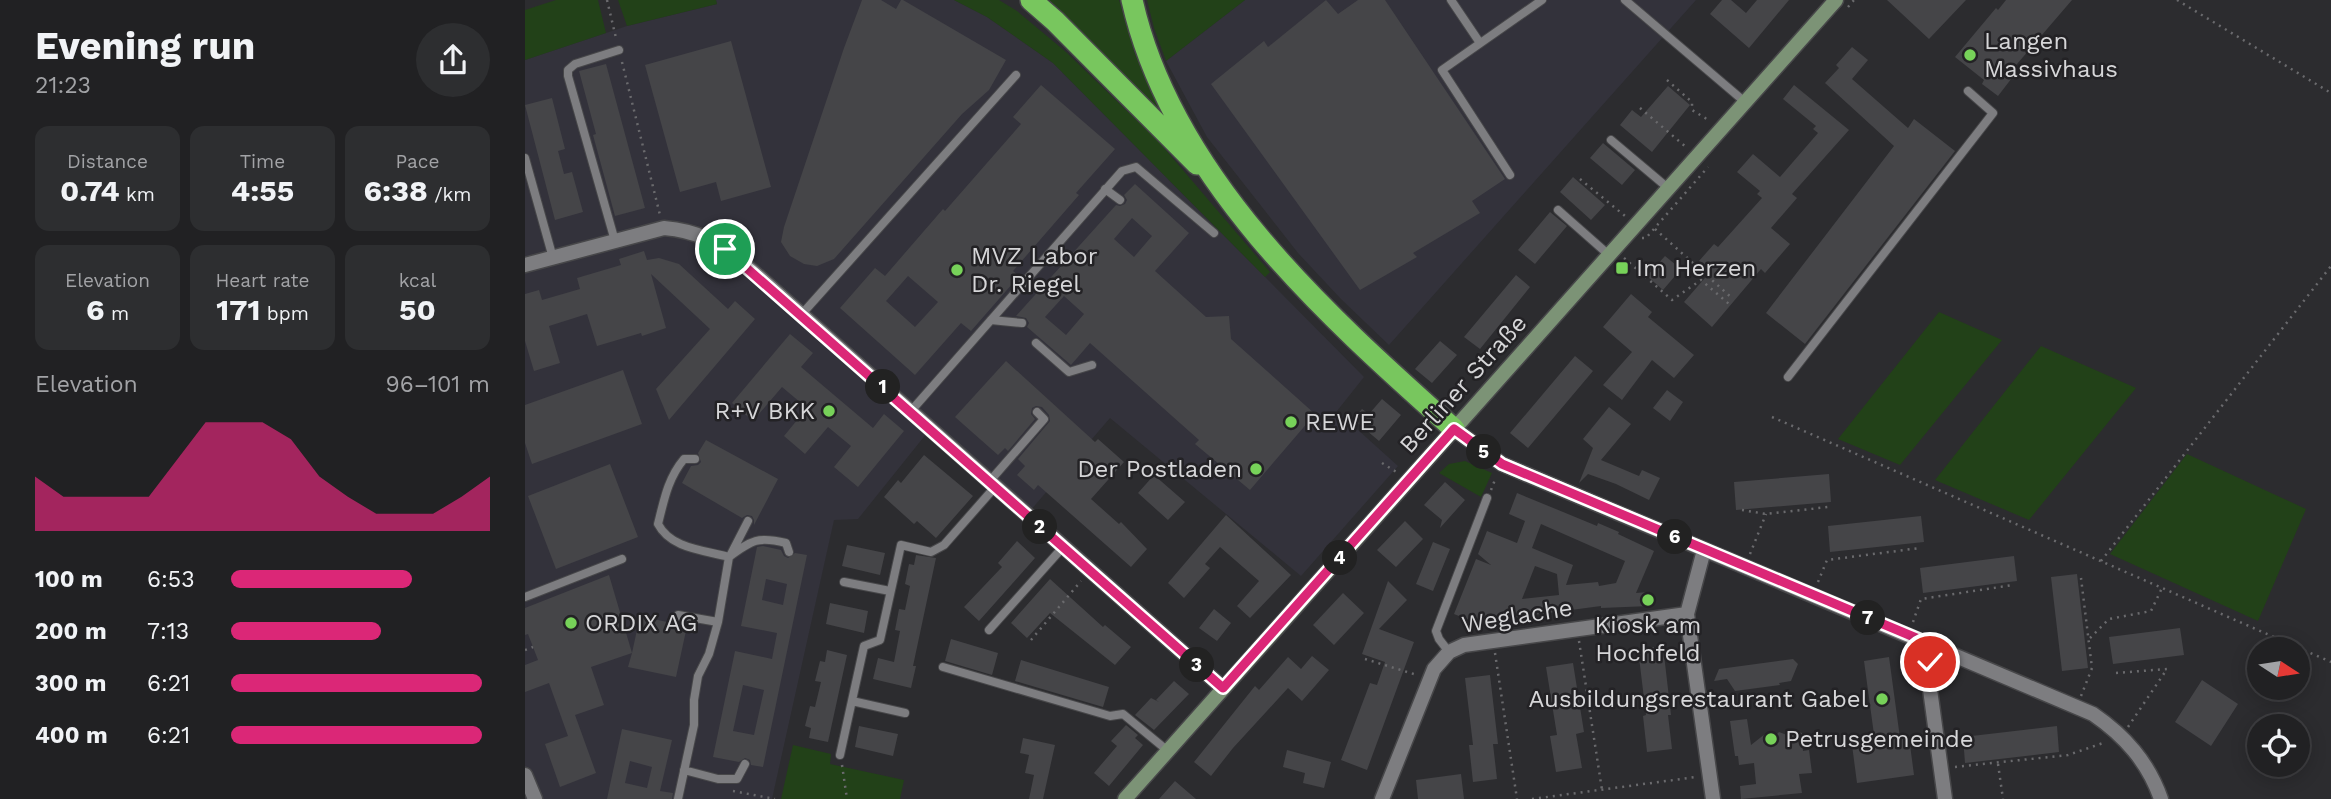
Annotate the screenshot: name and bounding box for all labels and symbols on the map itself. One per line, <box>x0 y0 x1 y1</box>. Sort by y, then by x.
place label: Langen Massivhaus <box>1984 27 2118 83</box>
marker: Langen Massivhaus <box>1962 47 1978 63</box>
pin <box>695 219 755 279</box>
place label: MVZ Labor Dr. Riegel <box>971 242 1098 298</box>
place label: Im Herzen <box>1636 254 1756 282</box>
marker: Im Herzen <box>1614 260 1630 276</box>
marker: MVZ Labor Dr. Riegel <box>949 262 965 278</box>
street label: Berliner Straße <box>1394 309 1532 459</box>
pin: 1 <box>865 370 901 404</box>
place label: R+V BKK <box>714 397 815 425</box>
marker: R+V BKK <box>821 403 837 419</box>
place label: REWE <box>1305 408 1375 436</box>
marker: REWE <box>1283 414 1299 430</box>
pin: 5 <box>1467 434 1501 470</box>
place label: Der Postladen <box>1077 455 1242 483</box>
marker: Der Postladen <box>1248 461 1264 477</box>
pin: 2 <box>1023 510 1057 544</box>
pin: 6 <box>1657 520 1693 554</box>
pin: 4 <box>1323 540 1357 576</box>
marker: Kiosk am Hochfeld <box>1640 592 1656 608</box>
street label: Weglache <box>1460 593 1574 639</box>
pin: 7 <box>1851 600 1885 636</box>
place label: ORDIX AG <box>585 609 697 637</box>
place label: Kiosk am Hochfeld <box>1595 611 1701 667</box>
marker: ORDIX AG <box>563 615 579 631</box>
pin <box>1900 632 1960 692</box>
north arrow <box>2247 637 2310 700</box>
pin: 3 <box>1179 648 1215 682</box>
place label: Ausbildungsrestaurant Gabel <box>1528 685 1869 713</box>
marker: Ausbildungsrestaurant Gabel <box>1874 691 1890 707</box>
place label: Petrusgemeinde <box>1785 725 1974 753</box>
marker: Petrusgemeinde <box>1763 731 1779 747</box>

